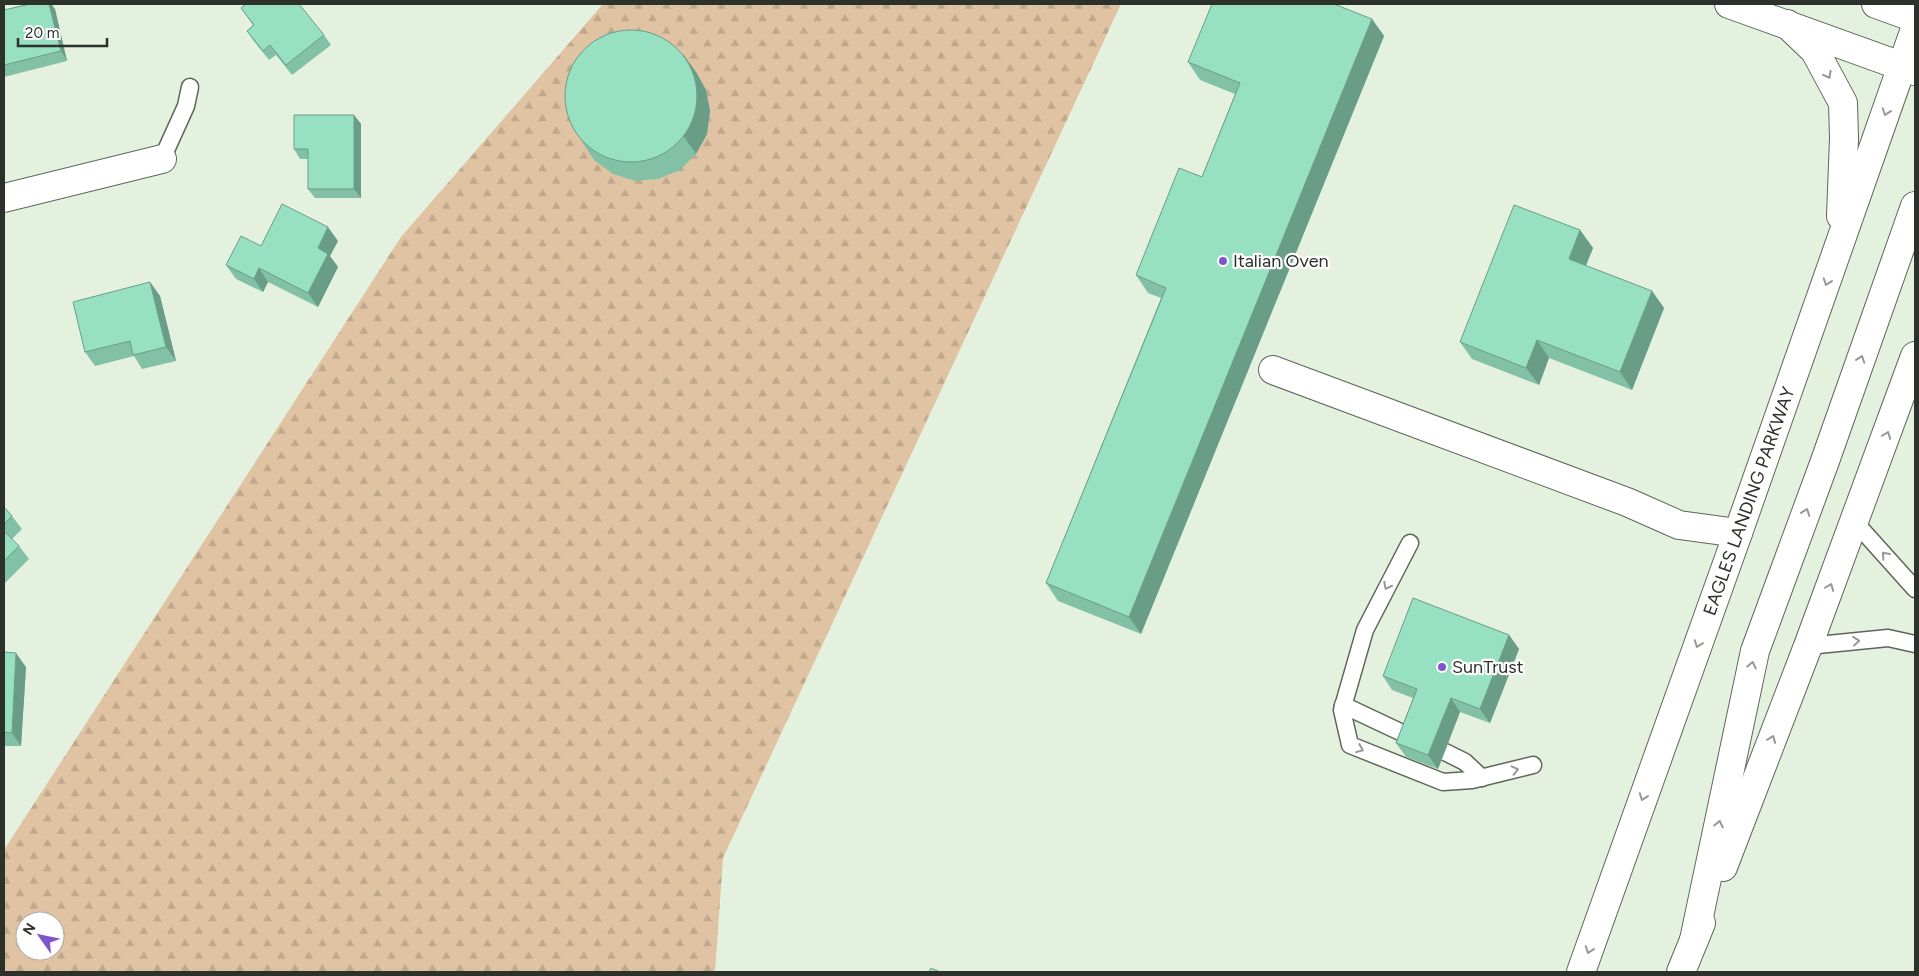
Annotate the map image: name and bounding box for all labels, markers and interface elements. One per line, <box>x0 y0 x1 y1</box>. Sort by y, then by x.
scale bar <box>18 15 106 47</box>
text: 20 m <box>25 24 59 42</box>
one-way arrow <box>1822 70 1832 79</box>
one-way arrow <box>1882 107 1892 116</box>
place label: Italian Oven <box>1233 250 1329 272</box>
marker: Italian Oven <box>1217 255 1229 267</box>
one-way arrow <box>1823 277 1833 286</box>
one-way arrow <box>1855 356 1865 364</box>
street label: EAGLES LANDING PARKWAY <box>1698 384 1800 618</box>
one-way arrow <box>1881 431 1891 439</box>
one-way arrow <box>1800 508 1810 517</box>
one-way arrow <box>1882 551 1891 560</box>
one-way arrow <box>1383 581 1393 590</box>
one-way arrow <box>1824 583 1834 592</box>
one-way arrow <box>1852 636 1860 647</box>
one-way arrow <box>1694 640 1704 648</box>
place label: SunTrust <box>1452 656 1524 678</box>
marker: SunTrust <box>1436 661 1448 673</box>
one-way arrow <box>1746 661 1757 670</box>
one-way arrow <box>1766 735 1776 744</box>
one-way arrow <box>1355 743 1364 754</box>
one-way arrow <box>1511 765 1520 776</box>
one-way arrow <box>1639 793 1649 801</box>
one-way arrow <box>1713 820 1723 829</box>
north arrow <box>15 911 65 961</box>
text: N <box>19 920 40 938</box>
one-way arrow <box>1585 946 1595 954</box>

